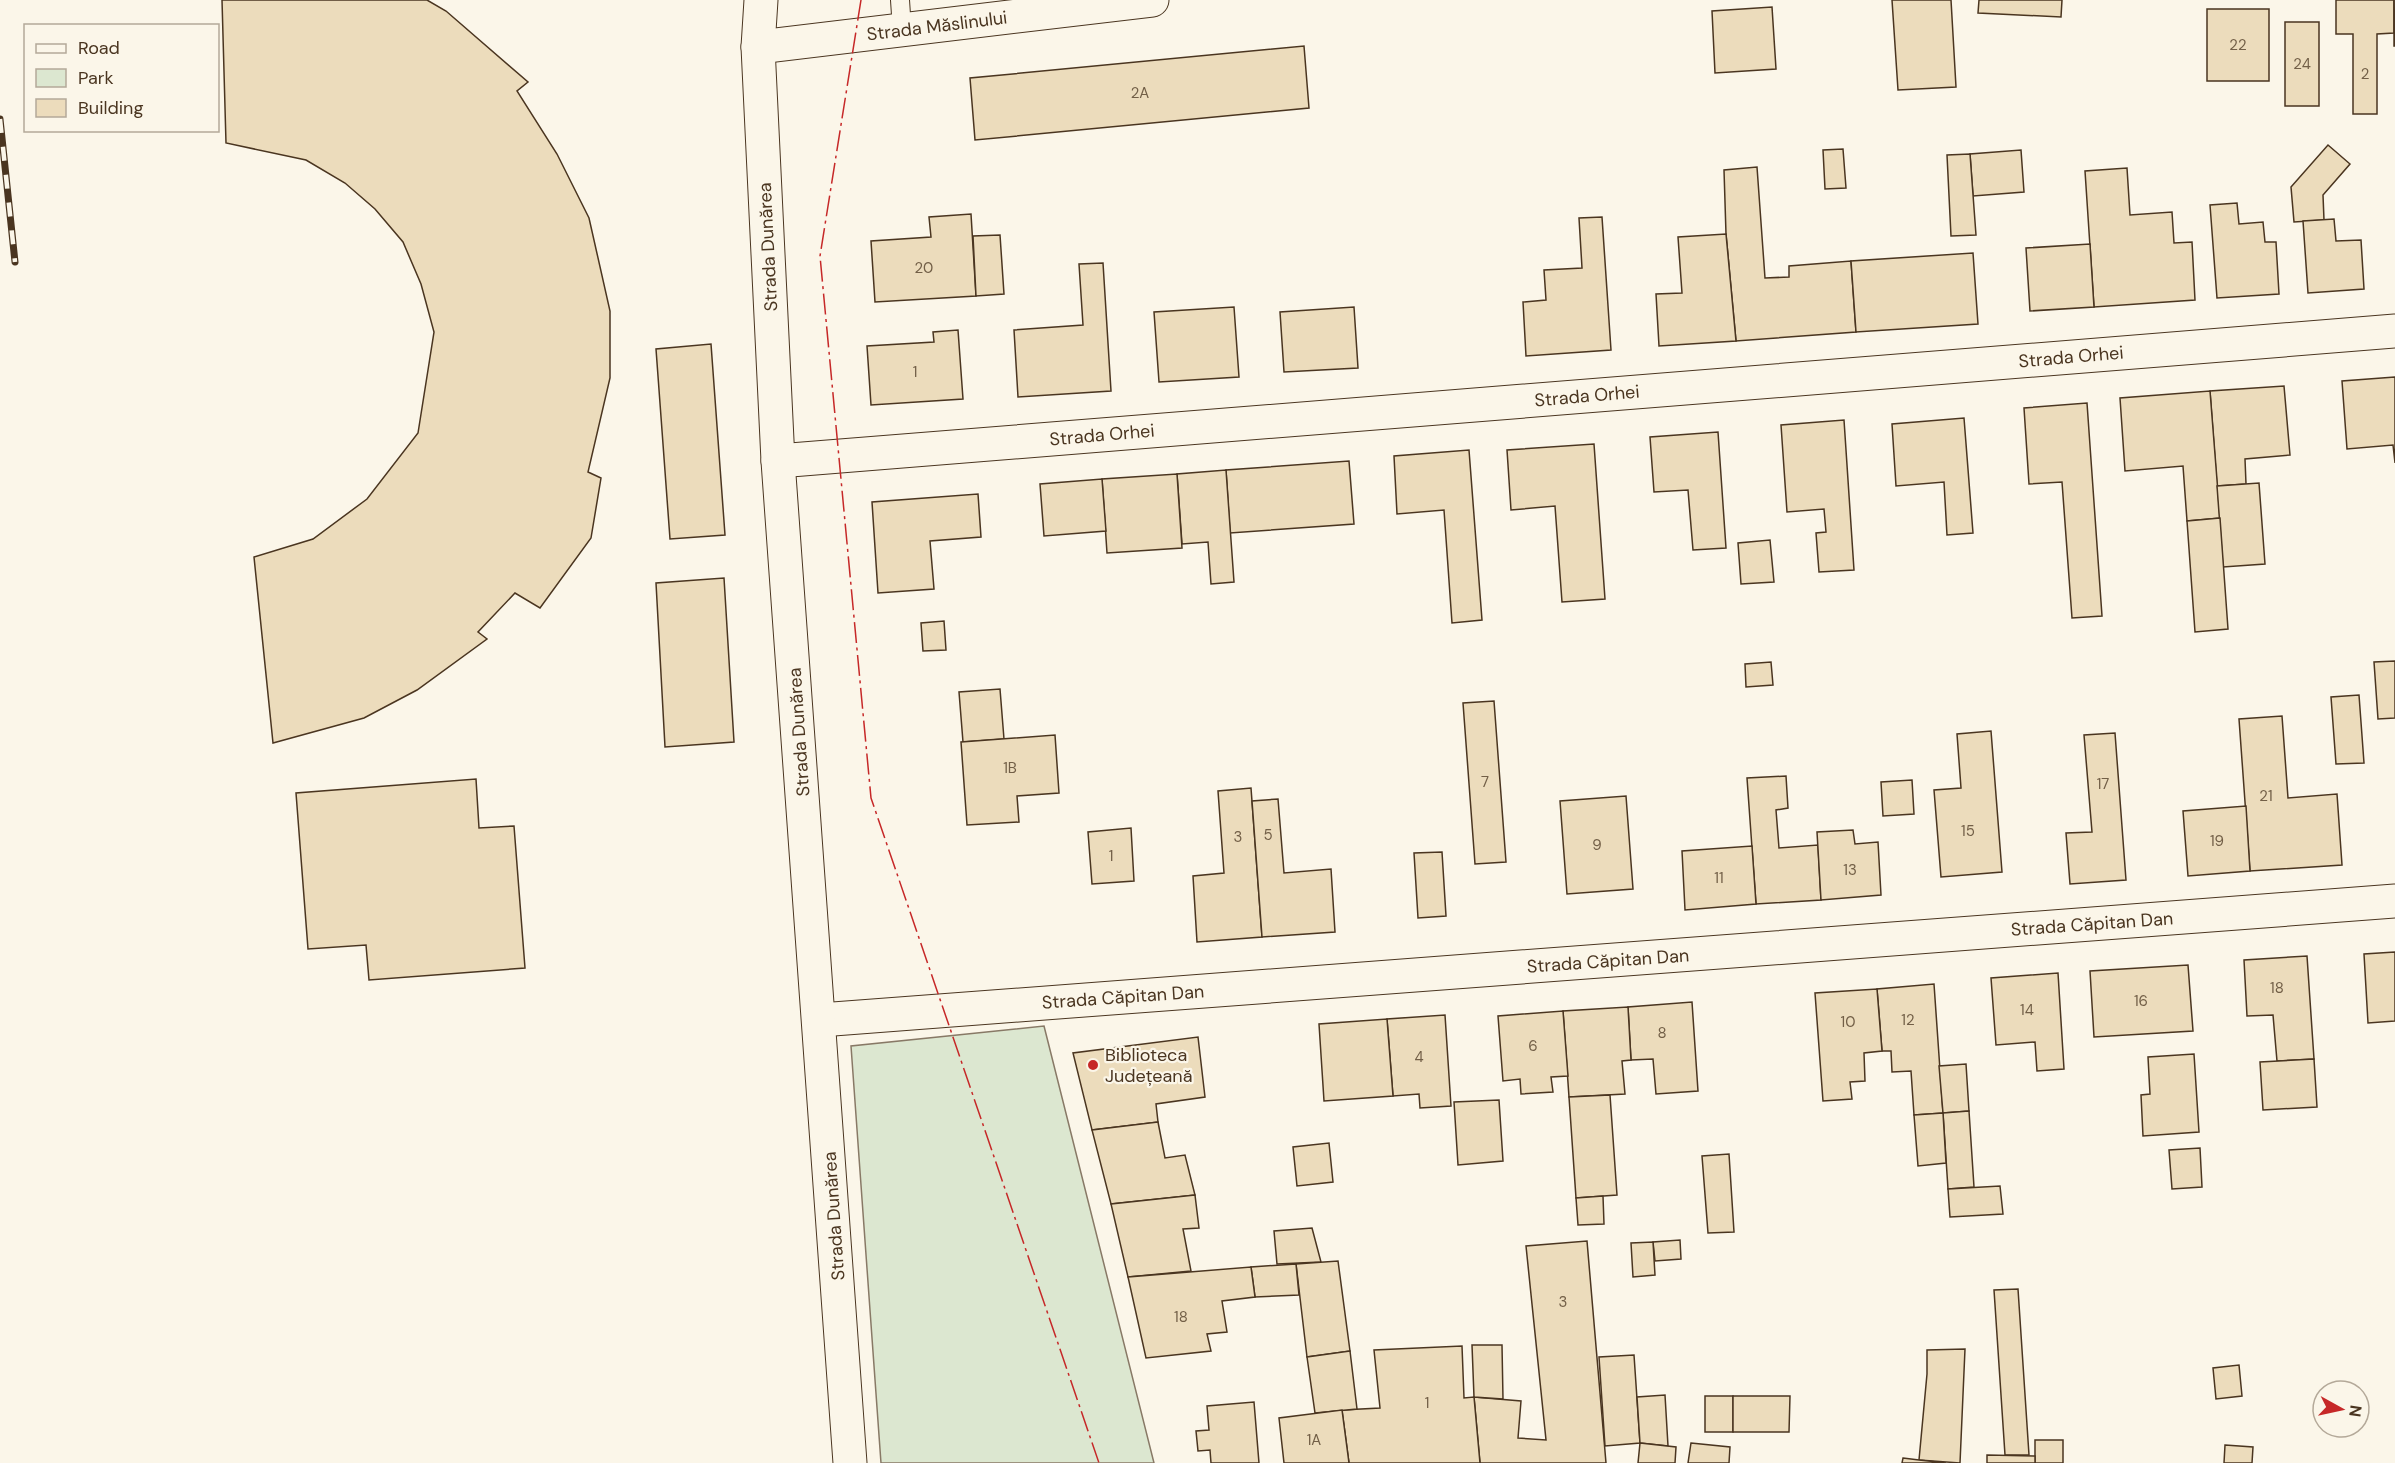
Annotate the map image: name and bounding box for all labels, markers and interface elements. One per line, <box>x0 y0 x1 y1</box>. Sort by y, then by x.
street label: Strada Măslinului <box>865 5 1009 47</box>
legend <box>24 24 219 132</box>
house number: 22 <box>2229 35 2247 55</box>
text: Road <box>78 36 120 60</box>
house number: 24 <box>2293 54 2311 74</box>
house number: 2 <box>2361 64 2369 84</box>
text: Park <box>78 66 114 90</box>
house number: 2A <box>1131 83 1149 103</box>
text: Building <box>78 96 143 120</box>
street label: Strada Dunărea <box>753 182 783 312</box>
house number: 20 <box>915 258 933 278</box>
street label: Strada Orhei <box>2017 340 2125 374</box>
house number: 1 <box>913 362 917 382</box>
street label: Strada Orhei <box>1533 379 1641 413</box>
street label: Strada Orhei <box>1048 418 1156 452</box>
street label: Strada Dunărea <box>783 667 815 797</box>
house number: 1B <box>1003 758 1017 778</box>
house number: 7 <box>1481 772 1489 792</box>
house number: 17 <box>2097 774 2109 794</box>
house number: 21 <box>2259 786 2273 806</box>
house number: 15 <box>1961 821 1975 841</box>
house number: 5 <box>1263 825 1273 845</box>
house number: 3 <box>1234 827 1242 847</box>
house number: 19 <box>2210 831 2224 851</box>
house number: 9 <box>1592 835 1602 855</box>
house number: 1 <box>1109 846 1113 866</box>
house number: 13 <box>1843 860 1857 880</box>
house number: 11 <box>1714 868 1724 888</box>
street label: Strada Căpitan Dan <box>2010 906 2174 942</box>
street label: Strada Căpitan Dan <box>1526 943 1690 979</box>
house number: 18 <box>2270 978 2284 998</box>
street label: Strada Căpitan Dan <box>1041 979 1205 1015</box>
house number: 16 <box>2134 991 2148 1011</box>
house number: 14 <box>2020 1000 2034 1020</box>
house number: 12 <box>1901 1010 1915 1030</box>
house number: 10 <box>1841 1012 1855 1032</box>
house number: 8 <box>1657 1023 1667 1043</box>
house number: 6 <box>1528 1036 1538 1056</box>
place label: Biblioteca Județeană <box>1105 1043 1192 1088</box>
house number: 4 <box>1414 1047 1424 1067</box>
marker: Biblioteca Județeană <box>1086 1058 1100 1072</box>
street label: Strada Dunărea <box>818 1151 850 1281</box>
house number: 3 <box>1559 1292 1567 1312</box>
house number: 18 <box>1174 1307 1188 1327</box>
north arrow <box>2311 1379 2371 1439</box>
house number: 1 <box>1425 1393 1429 1413</box>
text: N <box>2344 1404 2367 1418</box>
house number: 1A <box>1307 1430 1321 1450</box>

